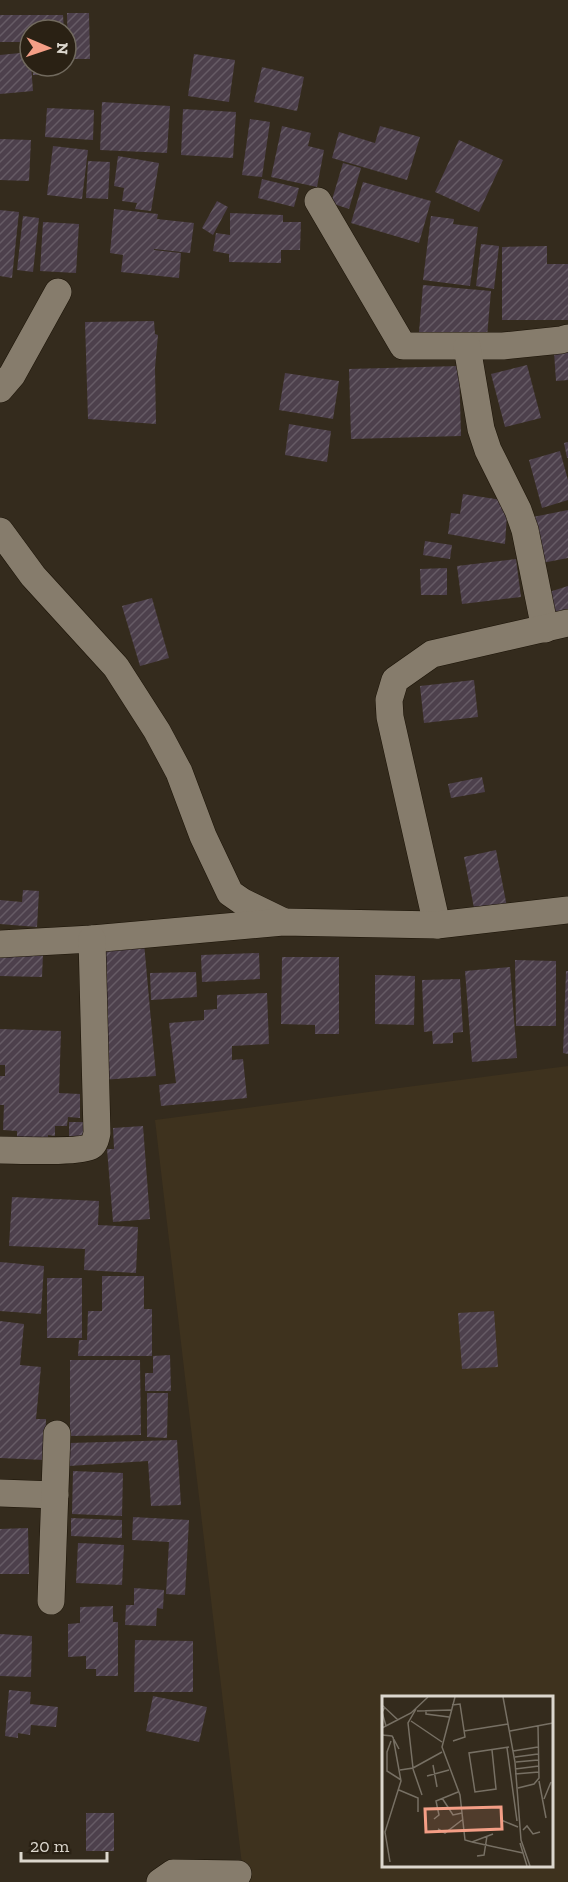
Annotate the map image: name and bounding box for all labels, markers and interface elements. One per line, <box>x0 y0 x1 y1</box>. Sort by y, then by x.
north arrow <box>18 18 78 78</box>
text: N <box>53 42 72 55</box>
inset map <box>382 1696 553 1867</box>
scale bar <box>21 1825 106 1863</box>
text: 20 m <box>30 1835 70 1857</box>

